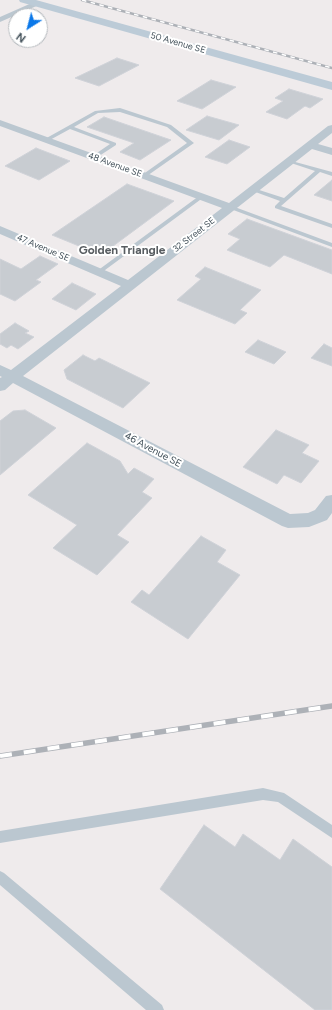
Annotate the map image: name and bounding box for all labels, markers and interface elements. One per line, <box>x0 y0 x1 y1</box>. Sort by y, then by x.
north arrow <box>8 8 48 48</box>
text: N <box>14 30 29 45</box>
street label: 50 Avenue SE <box>149 30 207 56</box>
street label: 48 Avenue SE <box>86 150 144 180</box>
street label: 32 Street SE <box>171 215 217 255</box>
street label: 47 Avenue SE <box>15 232 71 264</box>
district label: Golden Triangle <box>79 243 165 257</box>
street label: 46 Avenue SE <box>123 430 183 470</box>

